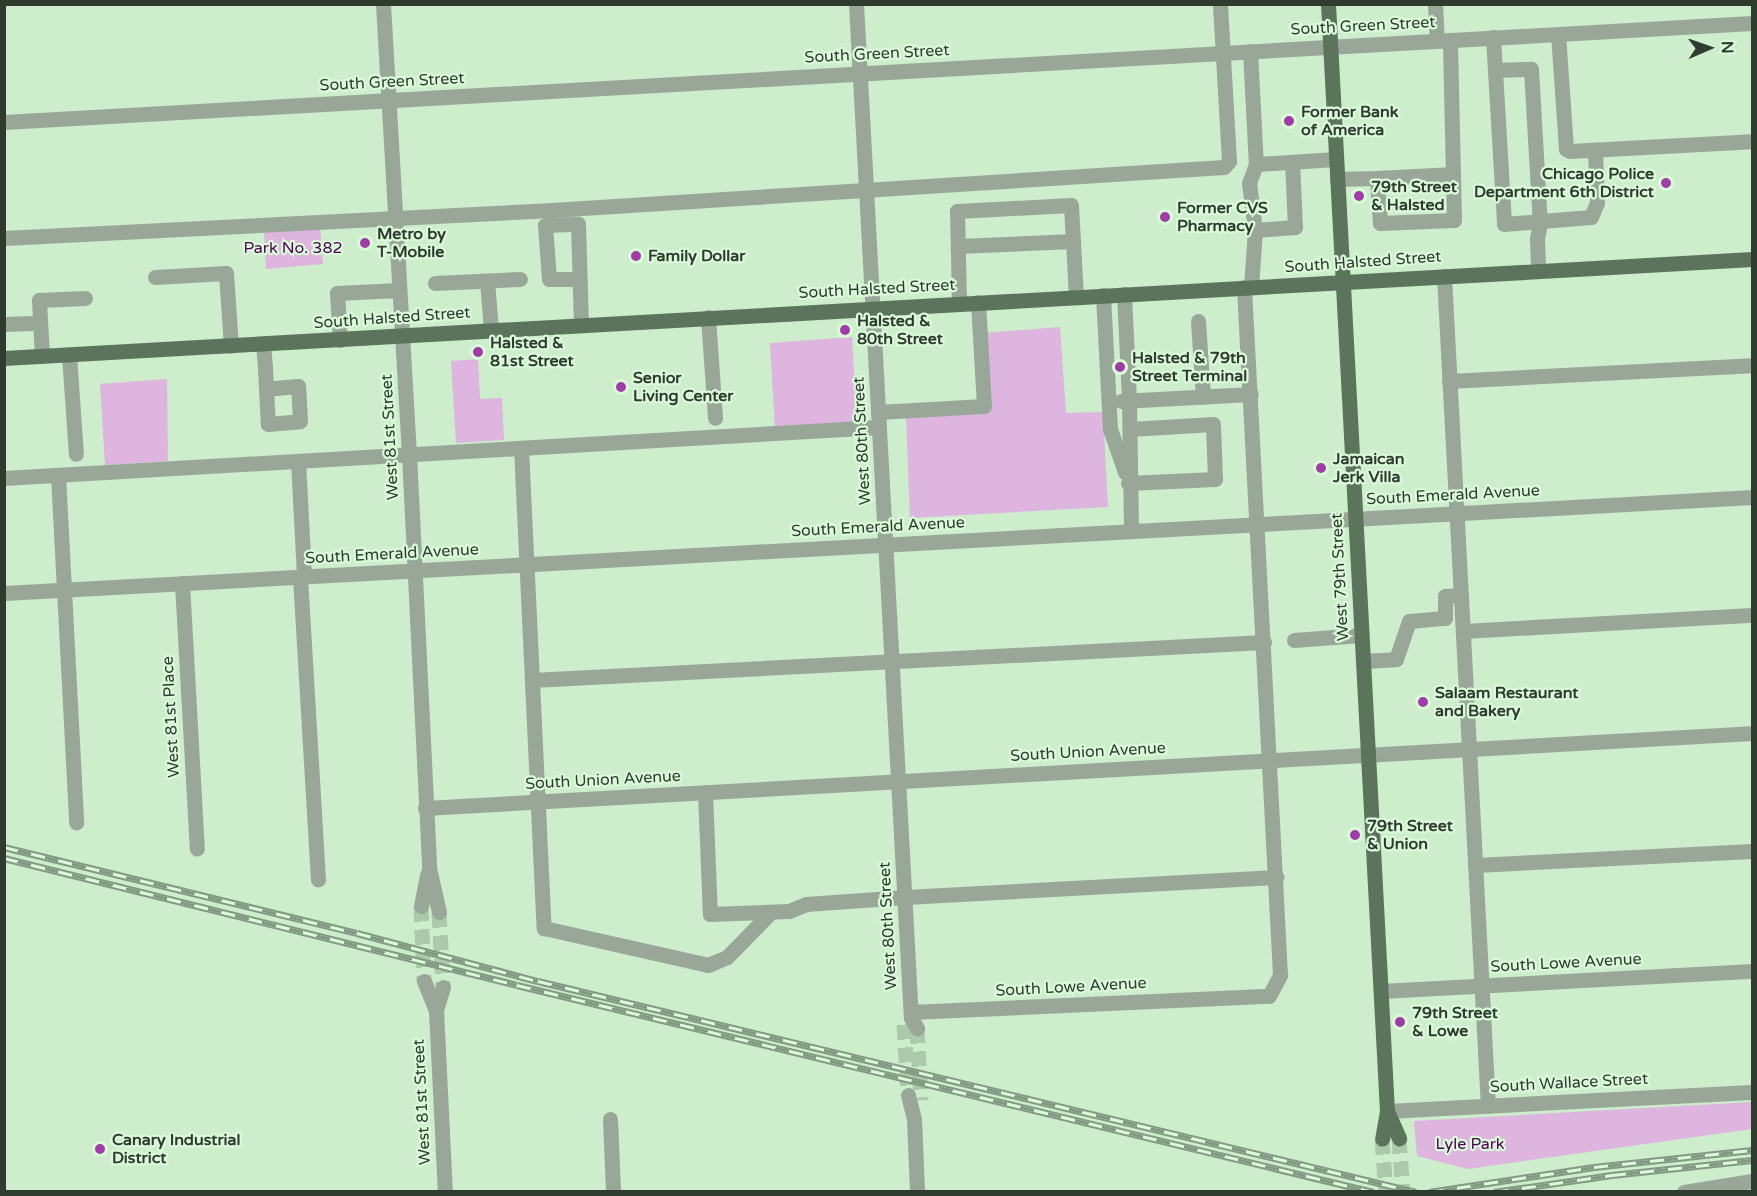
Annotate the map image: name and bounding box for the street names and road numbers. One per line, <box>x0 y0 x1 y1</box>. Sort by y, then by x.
street label: South Green Street <box>1290 13 1436 39</box>
street label: South Green Street <box>804 41 950 67</box>
street label: South Green Street <box>319 69 465 95</box>
street label: South Halsted Street <box>1284 247 1442 277</box>
street label: South Halsted Street <box>798 275 956 303</box>
street label: South Halsted Street <box>313 303 471 333</box>
street label: West 81st Street <box>377 374 403 500</box>
street label: West 80th Street <box>849 376 875 506</box>
street label: South Emerald Avenue <box>1366 481 1540 509</box>
street label: West 79th Street <box>1327 512 1353 642</box>
street label: South Emerald Avenue <box>791 513 965 541</box>
street label: South Emerald Avenue <box>305 540 479 568</box>
street label: West 81st Place <box>158 656 184 778</box>
street label: South Union Avenue <box>1010 738 1166 766</box>
street label: South Union Avenue <box>525 766 681 794</box>
street label: West 80th Street <box>875 861 901 991</box>
street label: South Lowe Avenue <box>1490 949 1642 977</box>
street label: South Lowe Avenue <box>995 973 1147 1001</box>
street label: West 81st Street <box>409 1039 435 1165</box>
street label: South Wallace Street <box>1489 1069 1649 1097</box>

